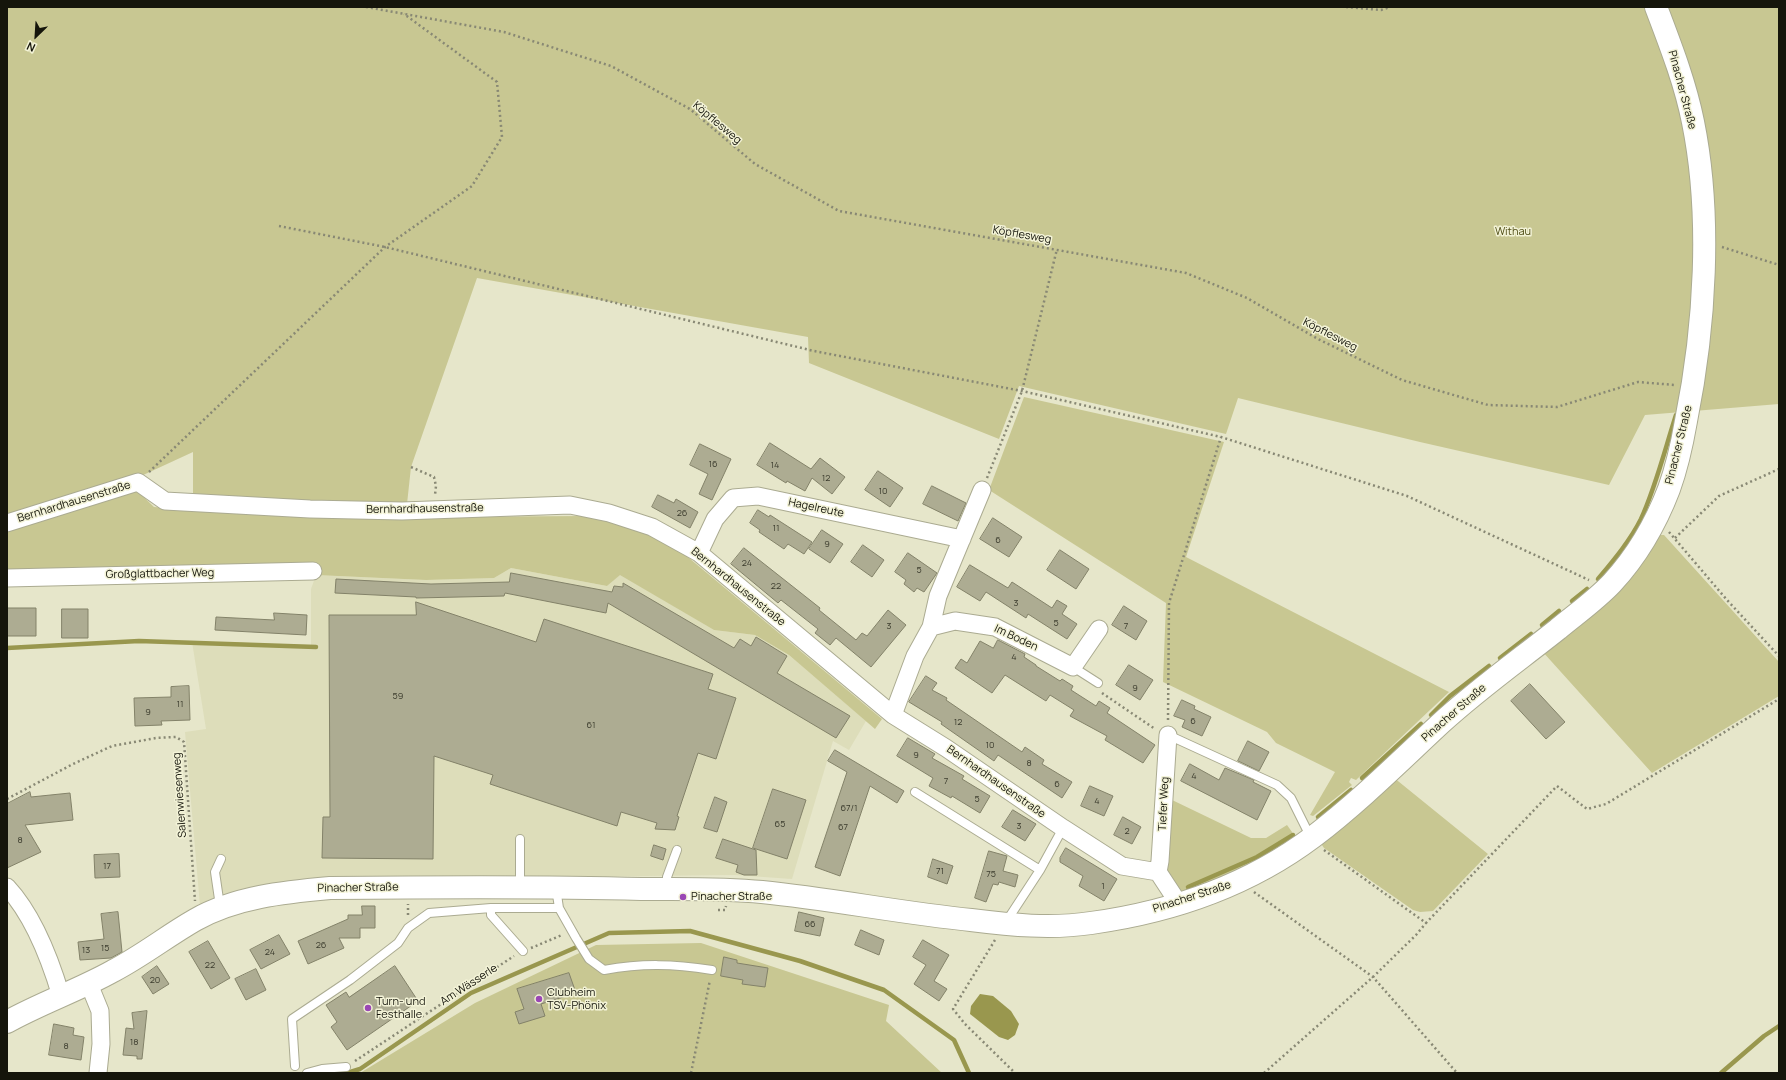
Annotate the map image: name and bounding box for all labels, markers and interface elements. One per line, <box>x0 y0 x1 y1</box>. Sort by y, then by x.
north arrow <box>16 16 56 56</box>
text: N <box>24 39 37 56</box>
street label: Pinacher Straße <box>1665 49 1699 131</box>
street label: Köpflesweg <box>690 99 744 147</box>
street label: Köpflesweg <box>992 223 1052 247</box>
park label: Withau <box>1495 225 1531 239</box>
street label: Köpflesweg <box>1301 316 1359 354</box>
street label: Pinacher Straße <box>1663 404 1695 486</box>
house number: 16 <box>708 459 718 469</box>
house number: 14 <box>771 460 779 470</box>
house number: 12 <box>822 473 830 483</box>
street label: Bernhardhausenstraße <box>16 479 132 525</box>
house number: 10 <box>879 486 887 496</box>
street label: Hagelreute <box>787 496 845 520</box>
street label: Bernhardhausenstraße <box>366 501 484 517</box>
house number: 26 <box>677 508 687 518</box>
house number: 11 <box>772 523 780 533</box>
house number: 6 <box>995 535 1001 545</box>
house number: 9 <box>824 539 830 549</box>
street label: Bernhardhausenstraße <box>688 545 788 629</box>
house number: 24 <box>742 558 752 568</box>
house number: 5 <box>916 565 922 575</box>
street label: Großglattbacher Weg <box>106 566 214 582</box>
house number: 22 <box>771 581 781 591</box>
house number: 3 <box>1014 598 1018 608</box>
house number: 5 <box>1053 618 1059 628</box>
house number: 3 <box>887 621 891 631</box>
house number: 7 <box>1124 621 1128 631</box>
street label: Im Boden <box>992 622 1040 654</box>
house number: 4 <box>1011 652 1017 662</box>
street label: Pinacher Straße <box>1419 681 1489 745</box>
house number: 9 <box>1132 683 1138 693</box>
house number: 59 <box>393 691 403 701</box>
house number: 11 <box>176 699 184 709</box>
house number: 9 <box>145 707 151 717</box>
house number: 6 <box>1190 716 1196 726</box>
house number: 12 <box>954 717 962 727</box>
house number: 61 <box>587 720 595 730</box>
house number: 10 <box>986 740 994 750</box>
street label: Bernhardhausenstraße <box>944 743 1048 821</box>
house number: 9 <box>913 750 919 760</box>
street label: Salenwiesenweg <box>170 752 190 838</box>
house number: 8 <box>1026 758 1032 768</box>
house number: 4 <box>1191 771 1197 781</box>
house number: 7 <box>944 776 948 786</box>
street label: Tiefer Weg <box>1156 776 1172 832</box>
house number: 6 <box>1054 779 1060 789</box>
house number: 5 <box>974 794 980 804</box>
house number: 4 <box>1094 796 1100 806</box>
house number: 67/1 <box>840 803 858 813</box>
house number: 65 <box>775 819 785 829</box>
house number: 3 <box>1017 821 1021 831</box>
house number: 67 <box>838 822 848 832</box>
house number: 2 <box>1124 826 1130 836</box>
house number: 8 <box>17 835 23 845</box>
house number: 17 <box>103 861 111 871</box>
house number: 71 <box>936 866 944 876</box>
house number: 75 <box>986 869 996 879</box>
street label: Pinacher Straße <box>1151 878 1233 916</box>
street label: Pinacher Straße <box>317 881 399 895</box>
house number: 1 <box>1101 881 1105 891</box>
place label: Pinacher Straße <box>691 890 772 904</box>
marker: Pinacher Straße <box>678 892 688 902</box>
house number: 66 <box>804 919 816 929</box>
house number: 26 <box>316 940 326 950</box>
house number: 15 <box>101 943 109 953</box>
house number: 13 <box>82 945 90 955</box>
house number: 24 <box>265 947 275 957</box>
house number: 22 <box>205 960 215 970</box>
street label: Am Wässerle <box>438 962 500 1008</box>
house number: 20 <box>150 975 160 985</box>
place label: Clubheim TSV-Phönix <box>547 986 606 1012</box>
marker: Clubheim TSV-Phönix <box>534 994 544 1004</box>
place label: Turn- und Festhalle <box>376 995 425 1021</box>
marker: Turn- und Festhalle <box>363 1003 373 1013</box>
house number: 18 <box>130 1037 138 1047</box>
house number: 8 <box>63 1041 69 1051</box>

